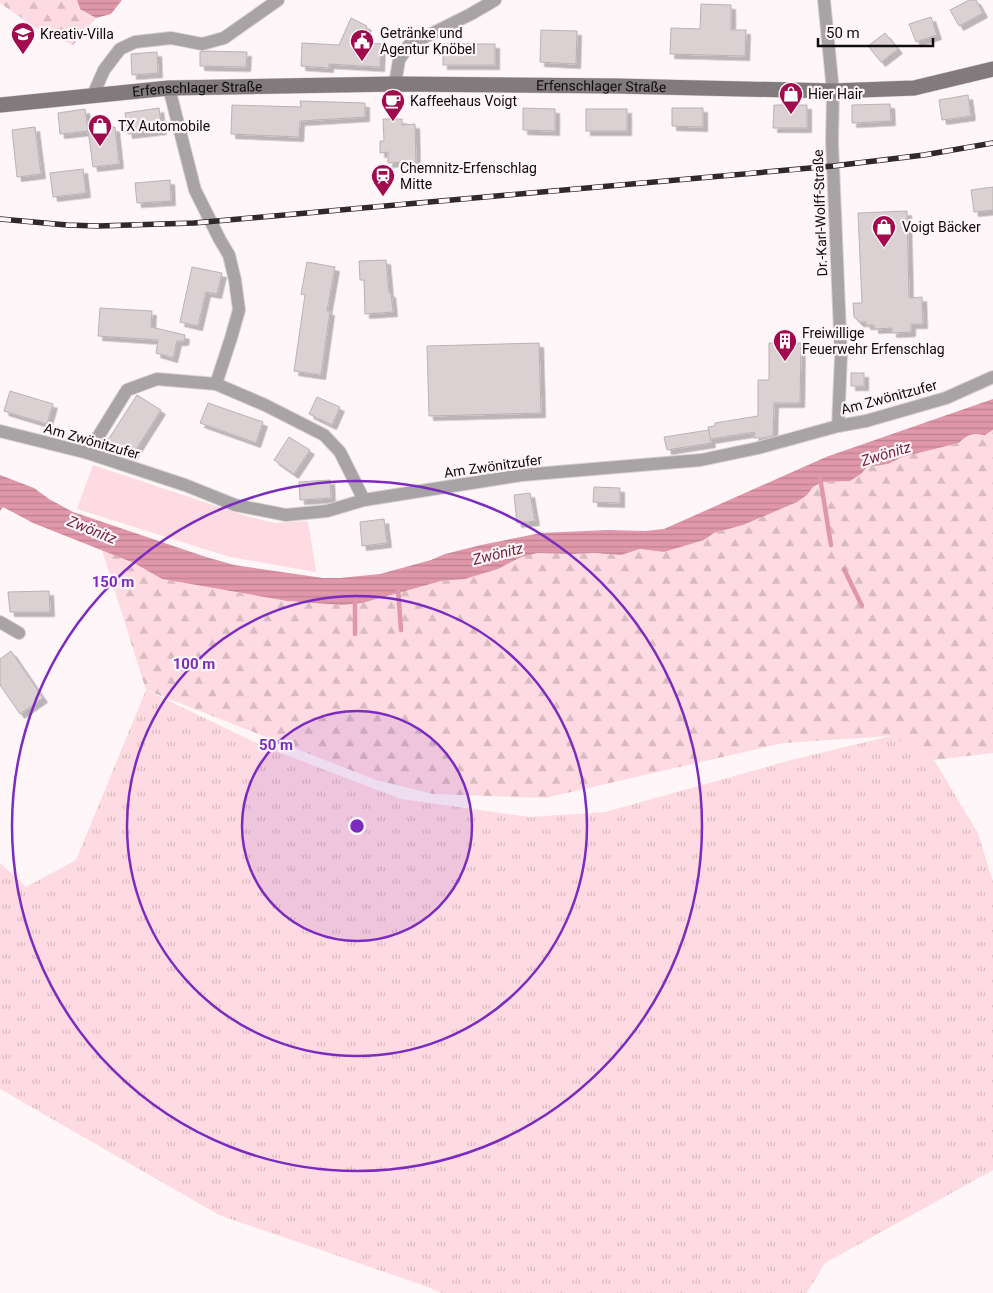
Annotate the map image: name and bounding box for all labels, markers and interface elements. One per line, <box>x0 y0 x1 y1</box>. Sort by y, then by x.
scale bar <box>818 15 933 47</box>
school or university icon: Kreativ-Villa <box>10 21 36 55</box>
text: 50 m <box>826 24 860 42</box>
place label: Getränke und Agentur Knöbel <box>380 25 476 57</box>
place label: Kreativ-Villa <box>40 26 114 42</box>
public building icon: Getränke und Agentur Knöbel <box>349 28 375 62</box>
street label: Erfenschlager Straße <box>536 77 666 95</box>
street label: Erfenschlager Straße <box>131 78 262 100</box>
shop icon: Hier Hair <box>778 81 804 115</box>
place label: Hier Hair <box>808 86 863 102</box>
cafe icon: Kaffeehaus Voigt <box>380 88 406 122</box>
place label: Kaffeehaus Voigt <box>410 93 517 109</box>
shop icon: TX Automobile <box>87 113 113 147</box>
place label: TX Automobile <box>118 118 210 134</box>
street label: Dr.-Karl-Wolff-Straße <box>810 149 830 277</box>
place label: Chemnitz-Erfenschlag Mitte <box>400 160 537 192</box>
station icon: Chemnitz-Erfenschlag Mitte <box>370 163 396 197</box>
shop icon: Voigt Bäcker <box>871 214 897 248</box>
place label: Voigt Bäcker <box>902 219 981 235</box>
place label: Freiwillige Feuerwehr Erfenschlag <box>802 325 945 357</box>
building icon: Freiwillige Feuerwehr Erfenschlag <box>772 328 798 362</box>
street label: Am Zwönitzufer <box>839 376 939 418</box>
street label: Am Zwönitzufer <box>42 420 142 462</box>
water label: Zwönitz <box>858 438 914 470</box>
street label: Am Zwönitzufer <box>443 451 543 481</box>
water label: Zwönitz <box>64 512 120 548</box>
water label: Zwönitz <box>470 539 526 569</box>
text: 150 m <box>92 573 134 591</box>
text: 100 m <box>173 655 215 673</box>
text: 50 m <box>259 736 293 754</box>
centre of rings <box>348 817 366 835</box>

